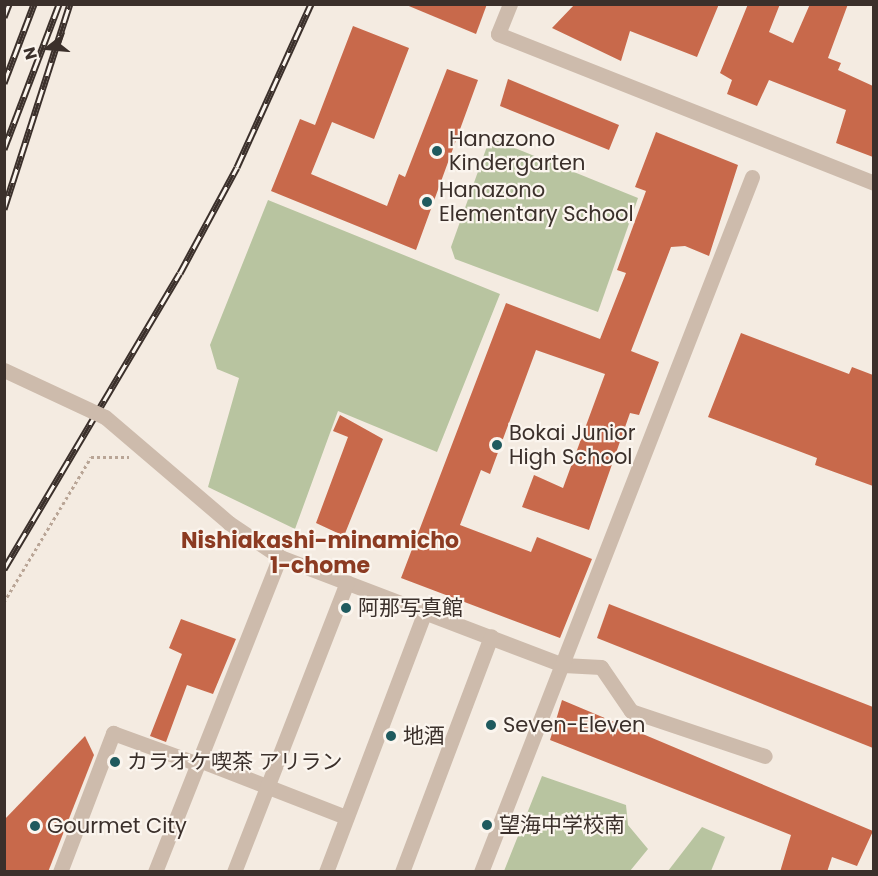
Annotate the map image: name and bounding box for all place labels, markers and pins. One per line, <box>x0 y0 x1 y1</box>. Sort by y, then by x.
place label: Hanazono Kindergarten <box>449 126 586 176</box>
marker: Hanazono Kindergarten <box>430 144 444 158</box>
place label: Hanazono Elementary School <box>439 177 634 227</box>
marker: Hanazono Elementary School <box>420 195 434 209</box>
place label: Bokai Junior High School <box>509 420 636 470</box>
marker: Bokai Junior High School <box>490 438 504 452</box>
place label: 阿那写真館 <box>358 595 463 621</box>
marker: 阿那写真館 <box>339 601 353 615</box>
place label: Seven-Eleven <box>503 712 645 738</box>
marker: Seven-Eleven <box>484 718 498 732</box>
place label: 地酒 <box>403 723 445 749</box>
marker: 地酒 <box>384 729 398 743</box>
place label: カラオケ喫茶 アリラン <box>127 749 343 775</box>
marker: カラオケ喫茶 アリラン <box>108 755 122 769</box>
place label: 望海中学校南 <box>499 812 625 838</box>
place label: Gourmet City <box>47 813 187 839</box>
marker: 望海中学校南 <box>480 818 494 832</box>
marker: Gourmet City <box>28 819 42 833</box>

